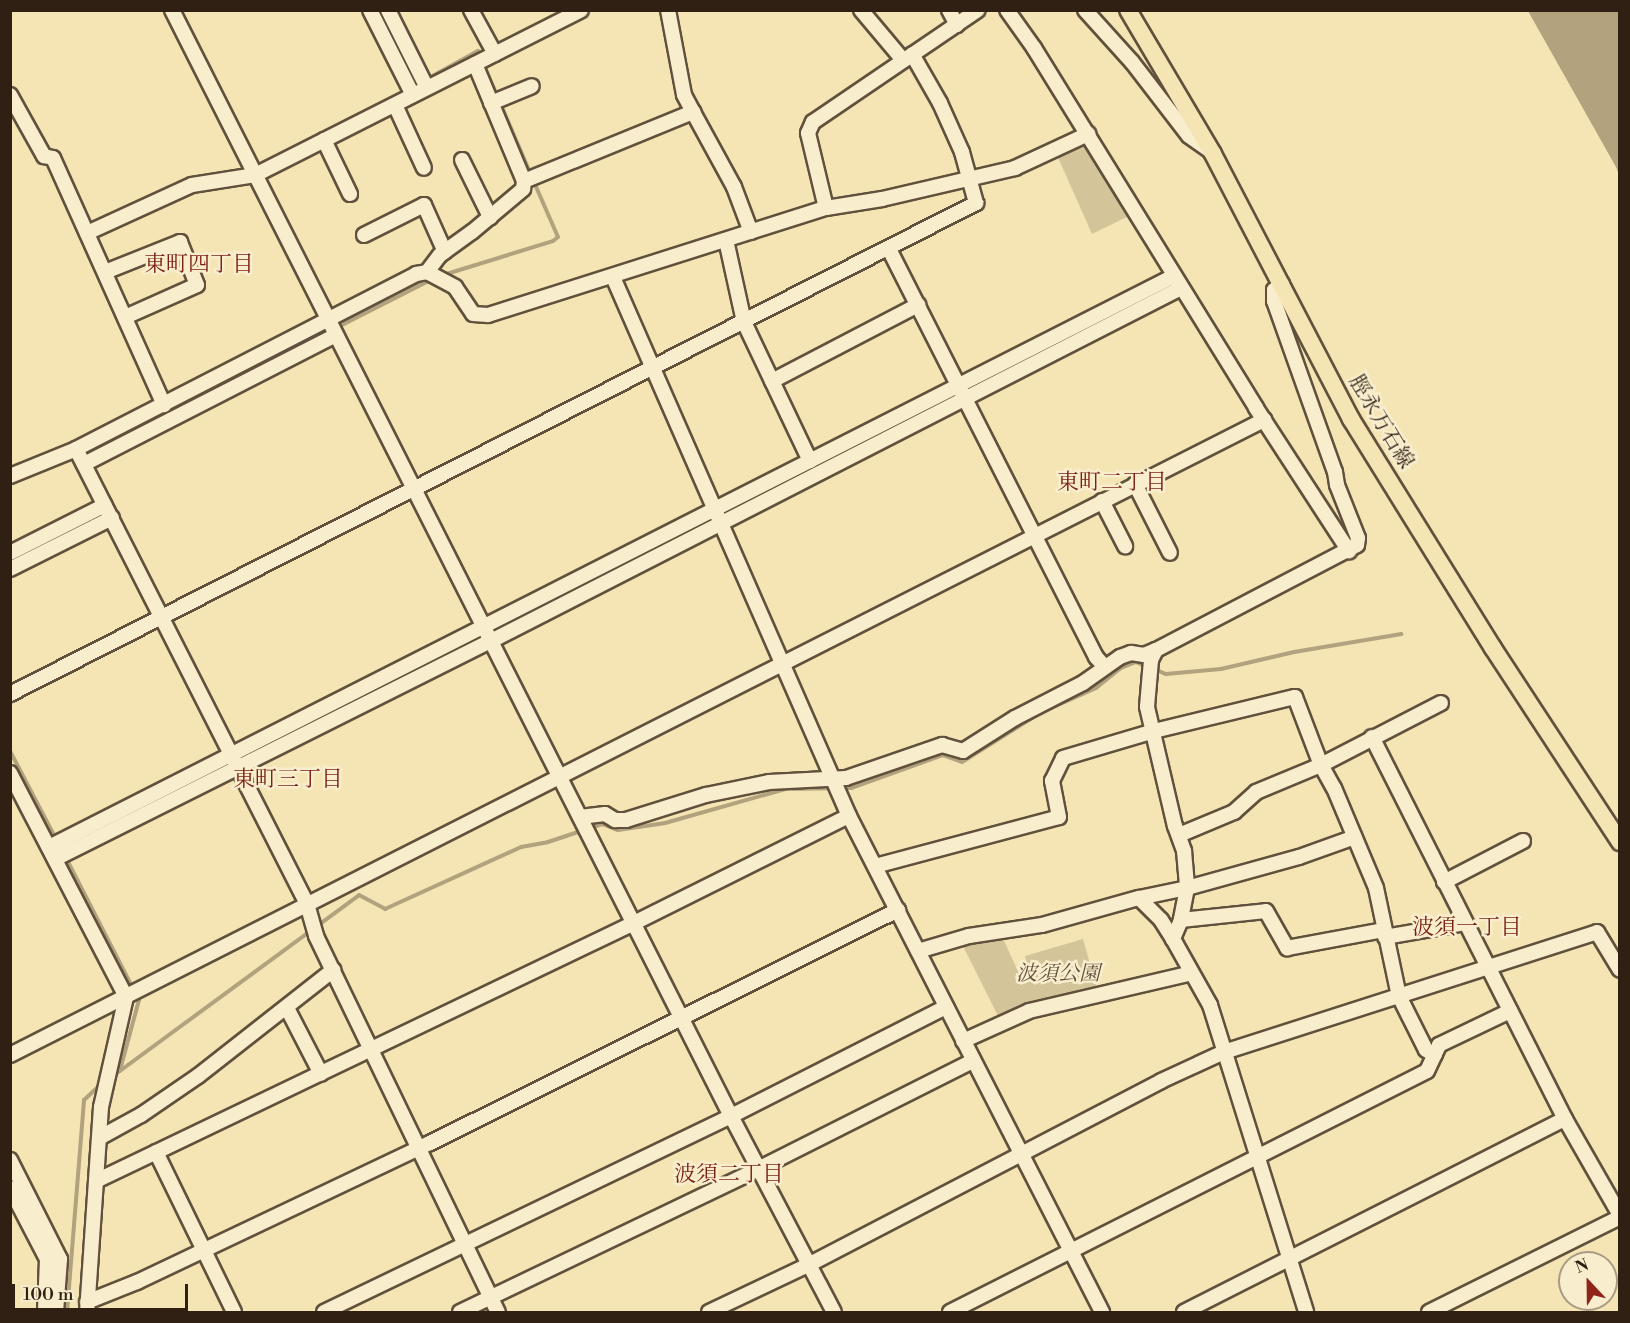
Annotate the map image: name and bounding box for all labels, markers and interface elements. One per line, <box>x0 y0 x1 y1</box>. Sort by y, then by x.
district label: 東町四丁目 <box>144 252 254 278</box>
street label: 脛永万石線 <box>1343 371 1419 473</box>
district label: 東町二丁目 <box>1057 470 1167 496</box>
district label: 東町三丁目 <box>233 767 343 793</box>
district label: 波須一丁目 <box>1412 915 1522 941</box>
park label: 波須公園 <box>1016 961 1100 987</box>
district label: 波須二丁目 <box>674 1162 784 1188</box>
north arrow <box>1558 1251 1618 1311</box>
text: N <box>1572 1255 1592 1278</box>
scale bar <box>15 1272 190 1310</box>
text: 100 m <box>23 1283 74 1306</box>

